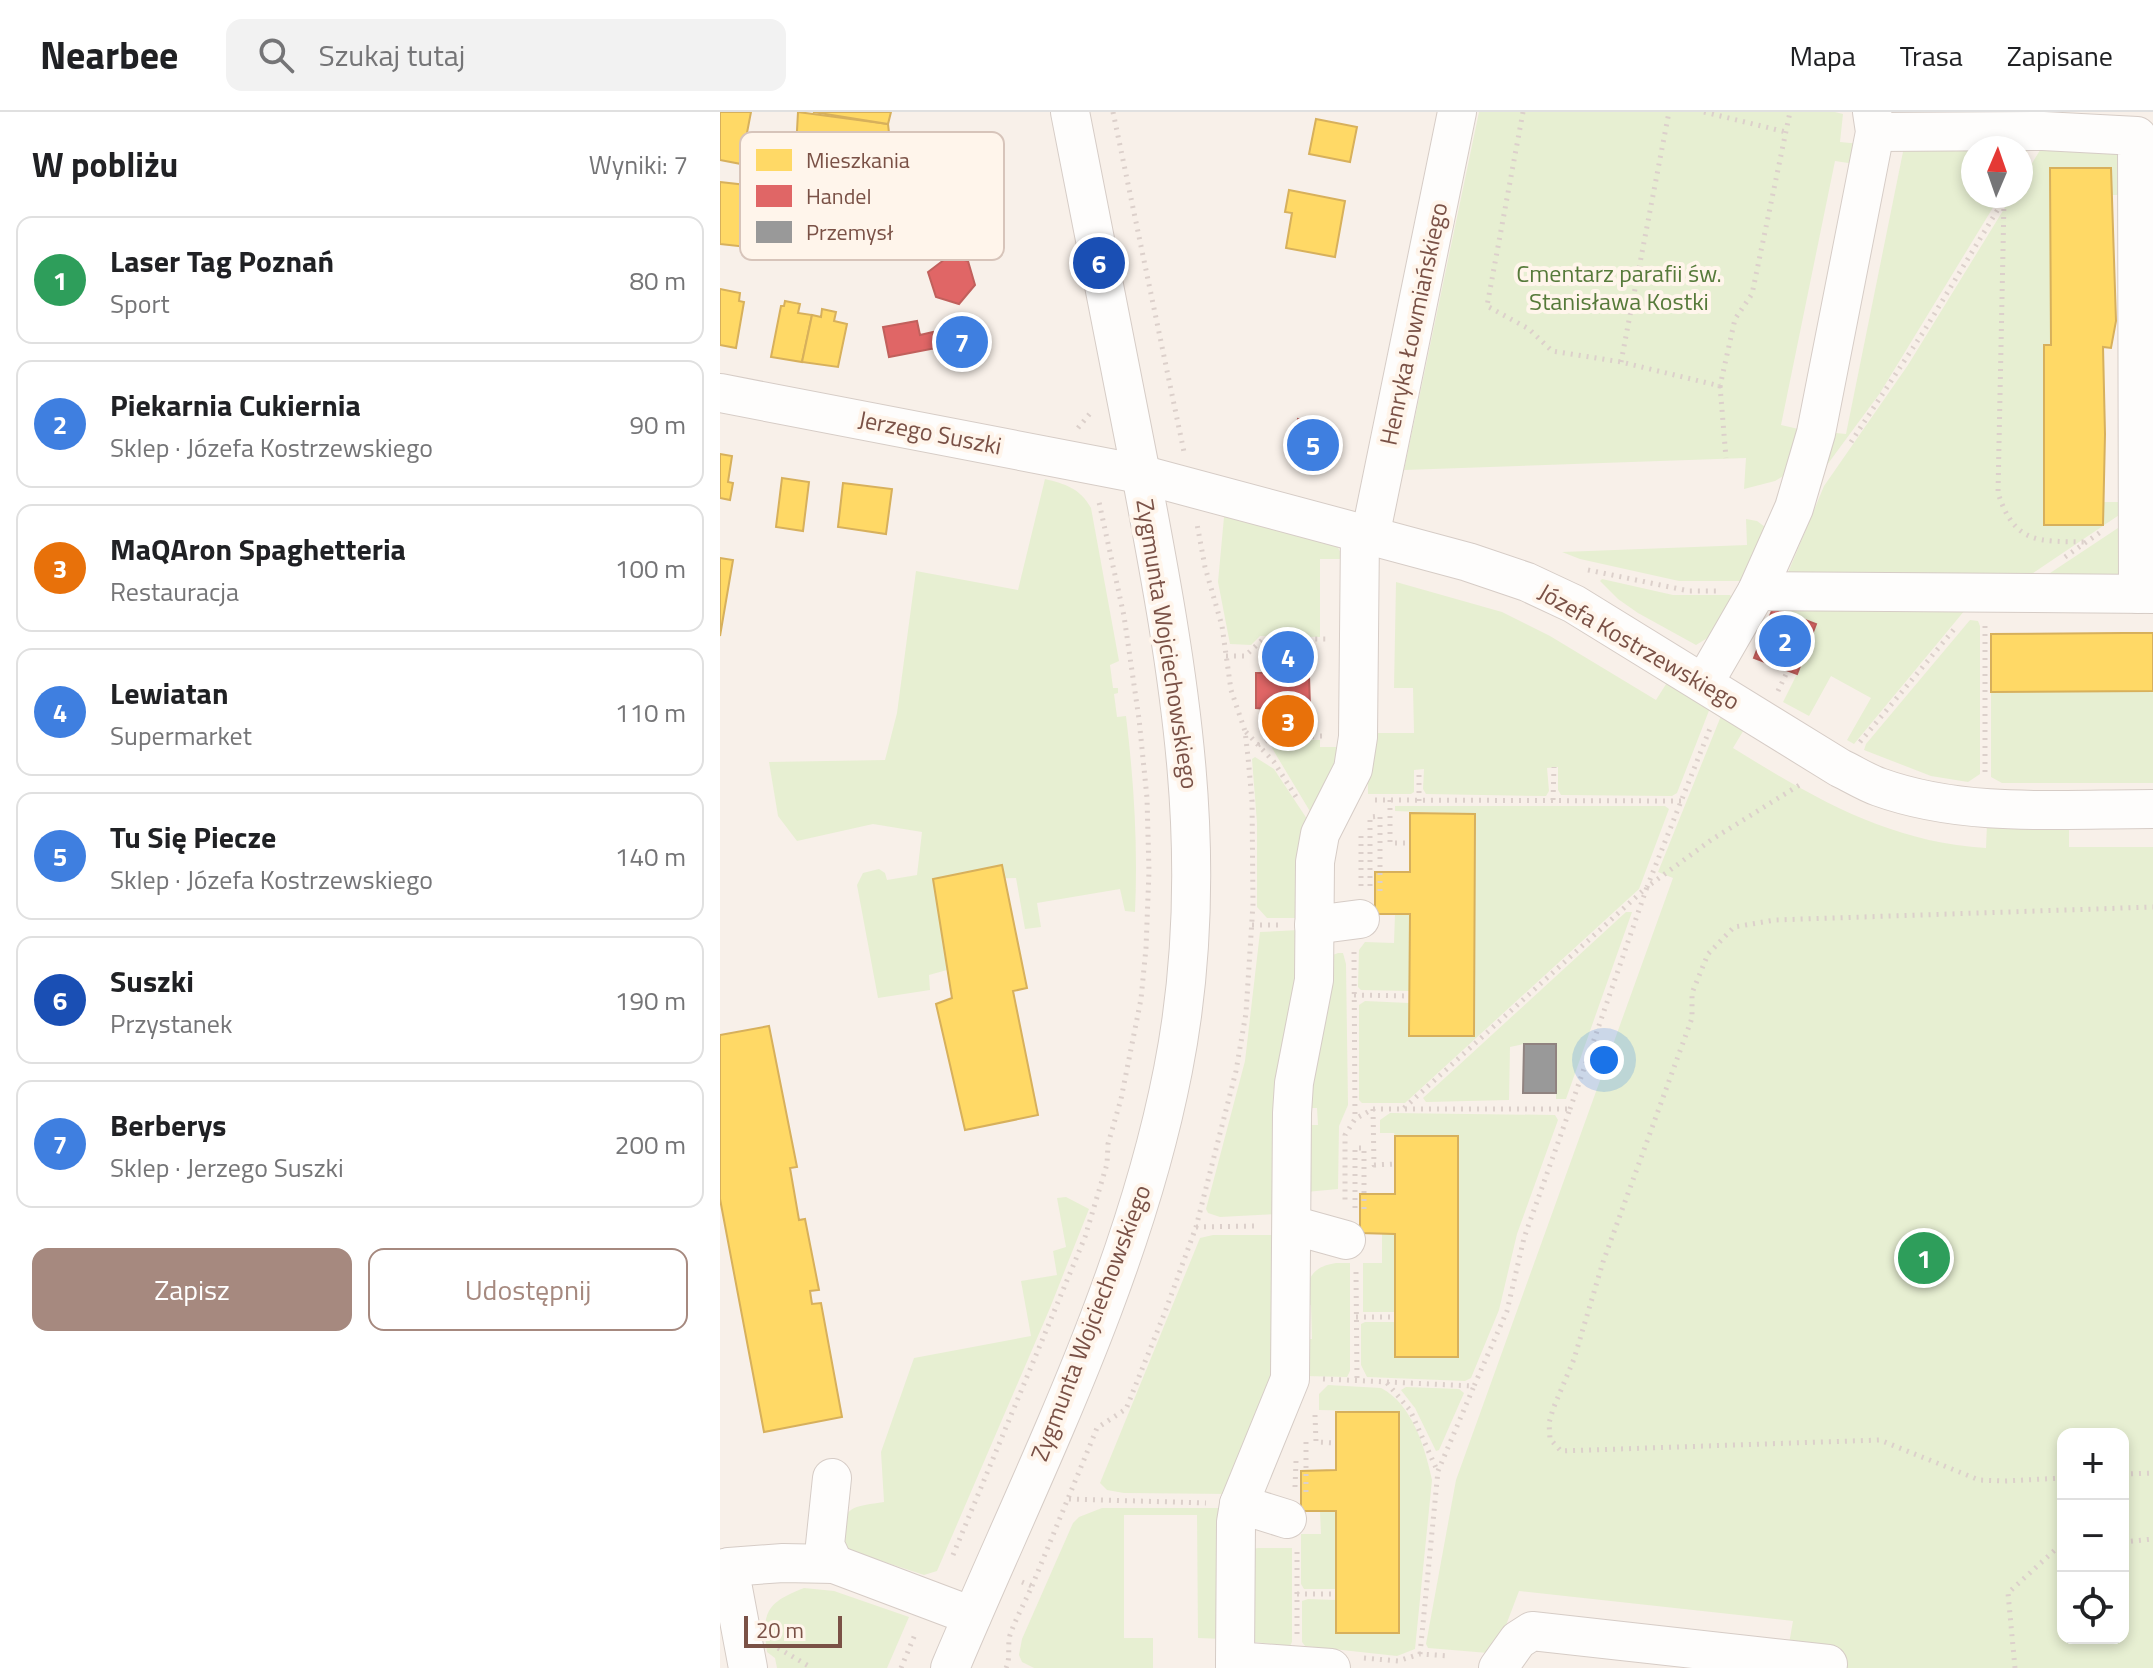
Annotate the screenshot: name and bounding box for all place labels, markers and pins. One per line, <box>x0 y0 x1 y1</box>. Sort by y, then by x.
pin: 6 <box>1073 233 1125 293</box>
pin: 7 <box>936 312 988 372</box>
pin: 5 <box>1287 415 1339 475</box>
pin: 2 <box>1759 611 1811 671</box>
pin: 4 <box>1262 627 1314 687</box>
pin: 3 <box>1262 691 1314 751</box>
pin: 1 <box>1898 1228 1950 1288</box>

